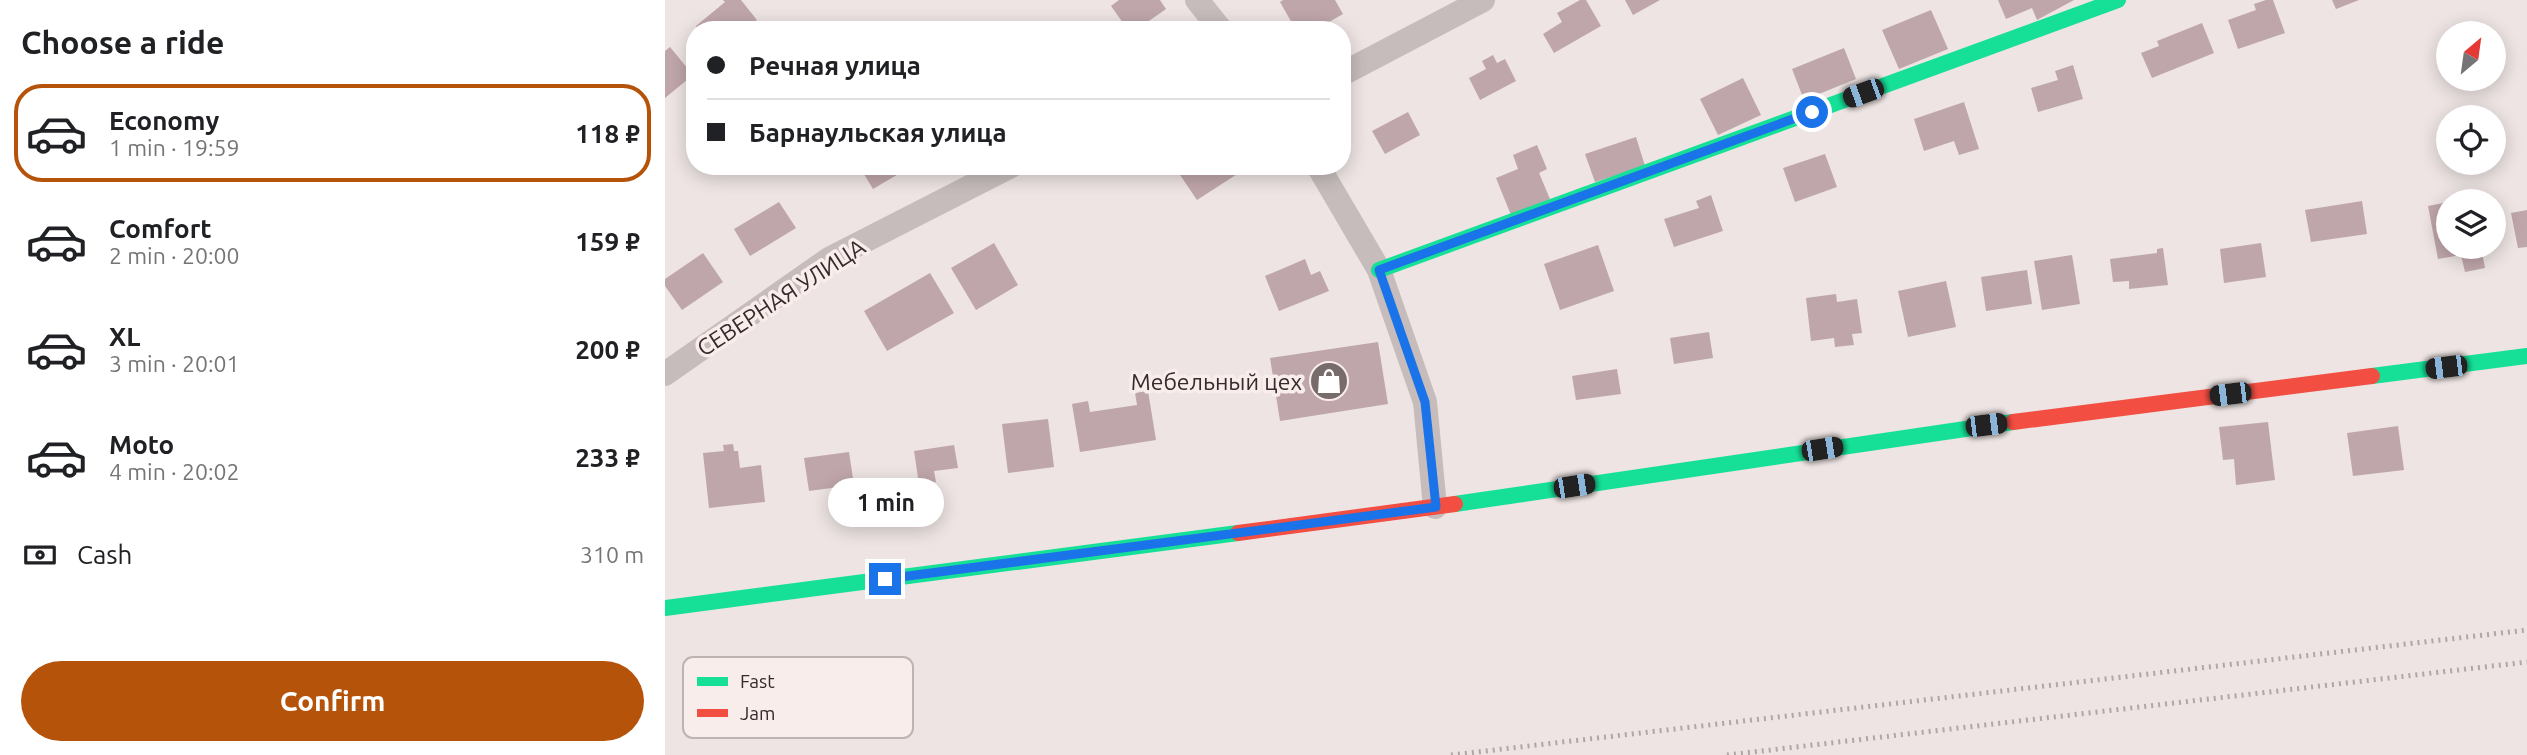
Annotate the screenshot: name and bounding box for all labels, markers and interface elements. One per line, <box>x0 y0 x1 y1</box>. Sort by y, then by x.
north arrow <box>2436 21 2506 91</box>
map controls <box>2436 21 2506 259</box>
text: Choose a ride <box>21 24 224 60</box>
text: Речная улица <box>749 51 921 80</box>
car <box>1840 76 1887 110</box>
route start <box>1796 96 1828 128</box>
icon: car <box>25 102 88 165</box>
button: locate <box>2436 105 2506 175</box>
text: Economy <box>109 106 219 135</box>
text: Барнаульская улица <box>749 118 1007 147</box>
text: 118 ₽ <box>575 119 640 148</box>
text: 1 min · 19:59 <box>109 135 240 160</box>
button: layers <box>2436 189 2506 259</box>
icon: car <box>25 210 88 273</box>
text: Comfort <box>109 214 212 243</box>
text: 159 ₽ <box>575 227 640 256</box>
street label: СЕВЕРНАЯ УЛИЦА <box>692 233 870 361</box>
text: 2 min · 20:00 <box>109 243 240 268</box>
icon: car <box>25 318 88 381</box>
text: XL <box>109 322 140 351</box>
text: 200 ₽ <box>575 335 640 364</box>
text: 3 min · 20:01 <box>109 351 240 376</box>
car <box>2424 354 2469 380</box>
shop icon: Мебельный цех <box>1308 360 1350 402</box>
place label: Мебельный цех <box>1131 369 1302 394</box>
car <box>2208 381 2253 407</box>
car <box>1964 412 2009 438</box>
icon: car <box>25 426 88 489</box>
text: Moto <box>109 430 174 459</box>
car <box>1800 435 1845 463</box>
text: 233 ₽ <box>575 443 640 472</box>
text: 4 min · 20:02 <box>109 459 240 484</box>
car <box>1552 472 1597 500</box>
callout: 1 min <box>827 477 943 526</box>
text: 1 min <box>857 490 915 515</box>
icon: cash <box>21 536 59 574</box>
text: Cash <box>77 540 132 569</box>
text: 310 m <box>580 542 644 567</box>
route end <box>869 563 901 595</box>
legend <box>683 657 913 738</box>
button: Confirm <box>21 661 644 741</box>
text: Fast <box>740 670 775 692</box>
text: Jam <box>740 702 776 724</box>

